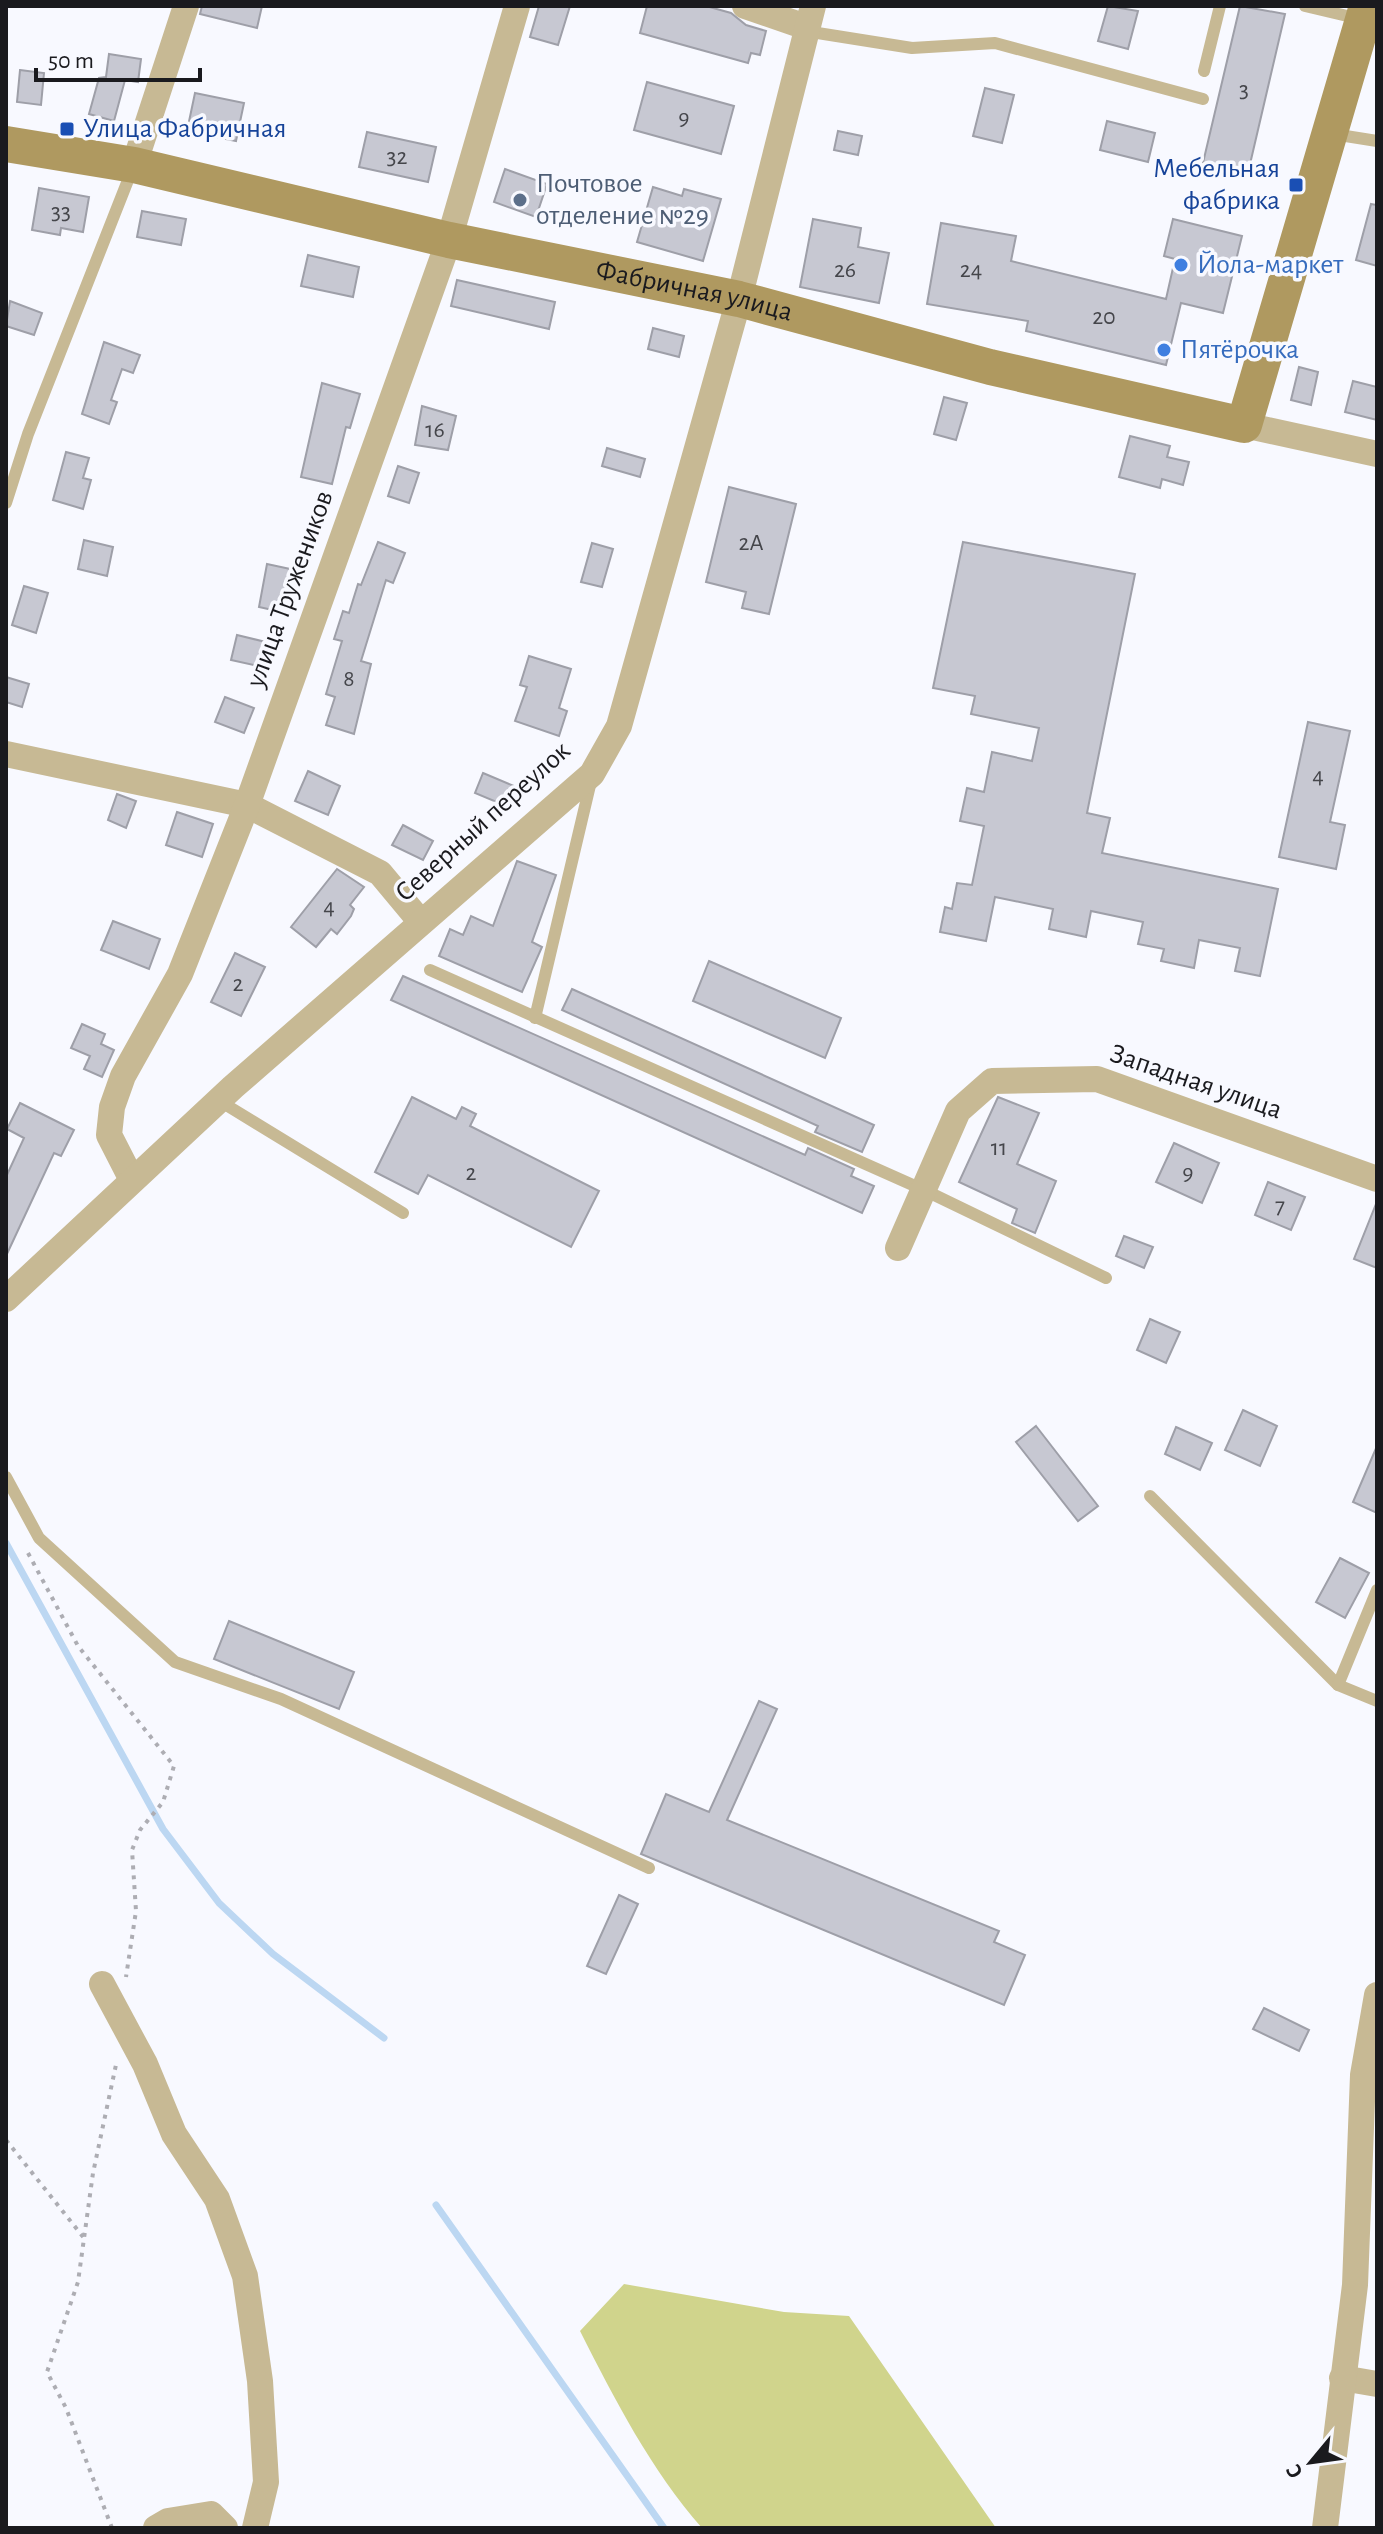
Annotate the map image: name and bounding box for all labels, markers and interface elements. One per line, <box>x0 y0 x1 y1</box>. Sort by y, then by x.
scale bar <box>36 32 200 82</box>
text: 50 m <box>48 49 94 73</box>
house number: 3 <box>1239 78 1249 102</box>
house number: 9 <box>678 106 690 130</box>
place label: Улица Фабричная <box>83 115 286 143</box>
marker: Улица Фабричная <box>58 120 76 138</box>
house number: 32 <box>387 145 407 169</box>
place label: Мебельная фабрика <box>1153 155 1280 215</box>
place label: Почтовое отделение №29 <box>536 170 709 230</box>
marker: Мебельная фабрика <box>1287 176 1305 194</box>
marker: Почтовое отделение №29 <box>511 191 529 209</box>
house number: 33 <box>51 200 71 224</box>
place label: Йола-маркет <box>1197 250 1344 279</box>
street label: Фабричная улица <box>593 256 796 327</box>
marker: Йола-маркет <box>1172 256 1190 274</box>
house number: 26 <box>834 258 856 282</box>
house number: 24 <box>960 258 982 282</box>
house number: 20 <box>1092 305 1116 329</box>
place label: Пятёрочка <box>1180 336 1299 364</box>
marker: Пятёрочка <box>1155 341 1173 359</box>
house number: 16 <box>425 418 445 442</box>
street label: улица Тружеников <box>241 487 339 692</box>
house number: 2А <box>738 531 764 555</box>
house number: 8 <box>343 667 355 691</box>
street label: Северный переулок <box>390 737 576 907</box>
house number: 4 <box>1312 764 1324 788</box>
house number: 4 <box>323 895 335 919</box>
house number: 2 <box>233 972 244 996</box>
street label: Западная улица <box>1106 1039 1286 1125</box>
house number: 11 <box>991 1136 1007 1160</box>
house number: 2 <box>466 1161 477 1185</box>
house number: 9 <box>1182 1161 1194 1185</box>
house number: 7 <box>1275 1194 1285 1218</box>
north arrow <box>1271 2422 1351 2502</box>
text: С <box>1282 2461 1307 2482</box>

